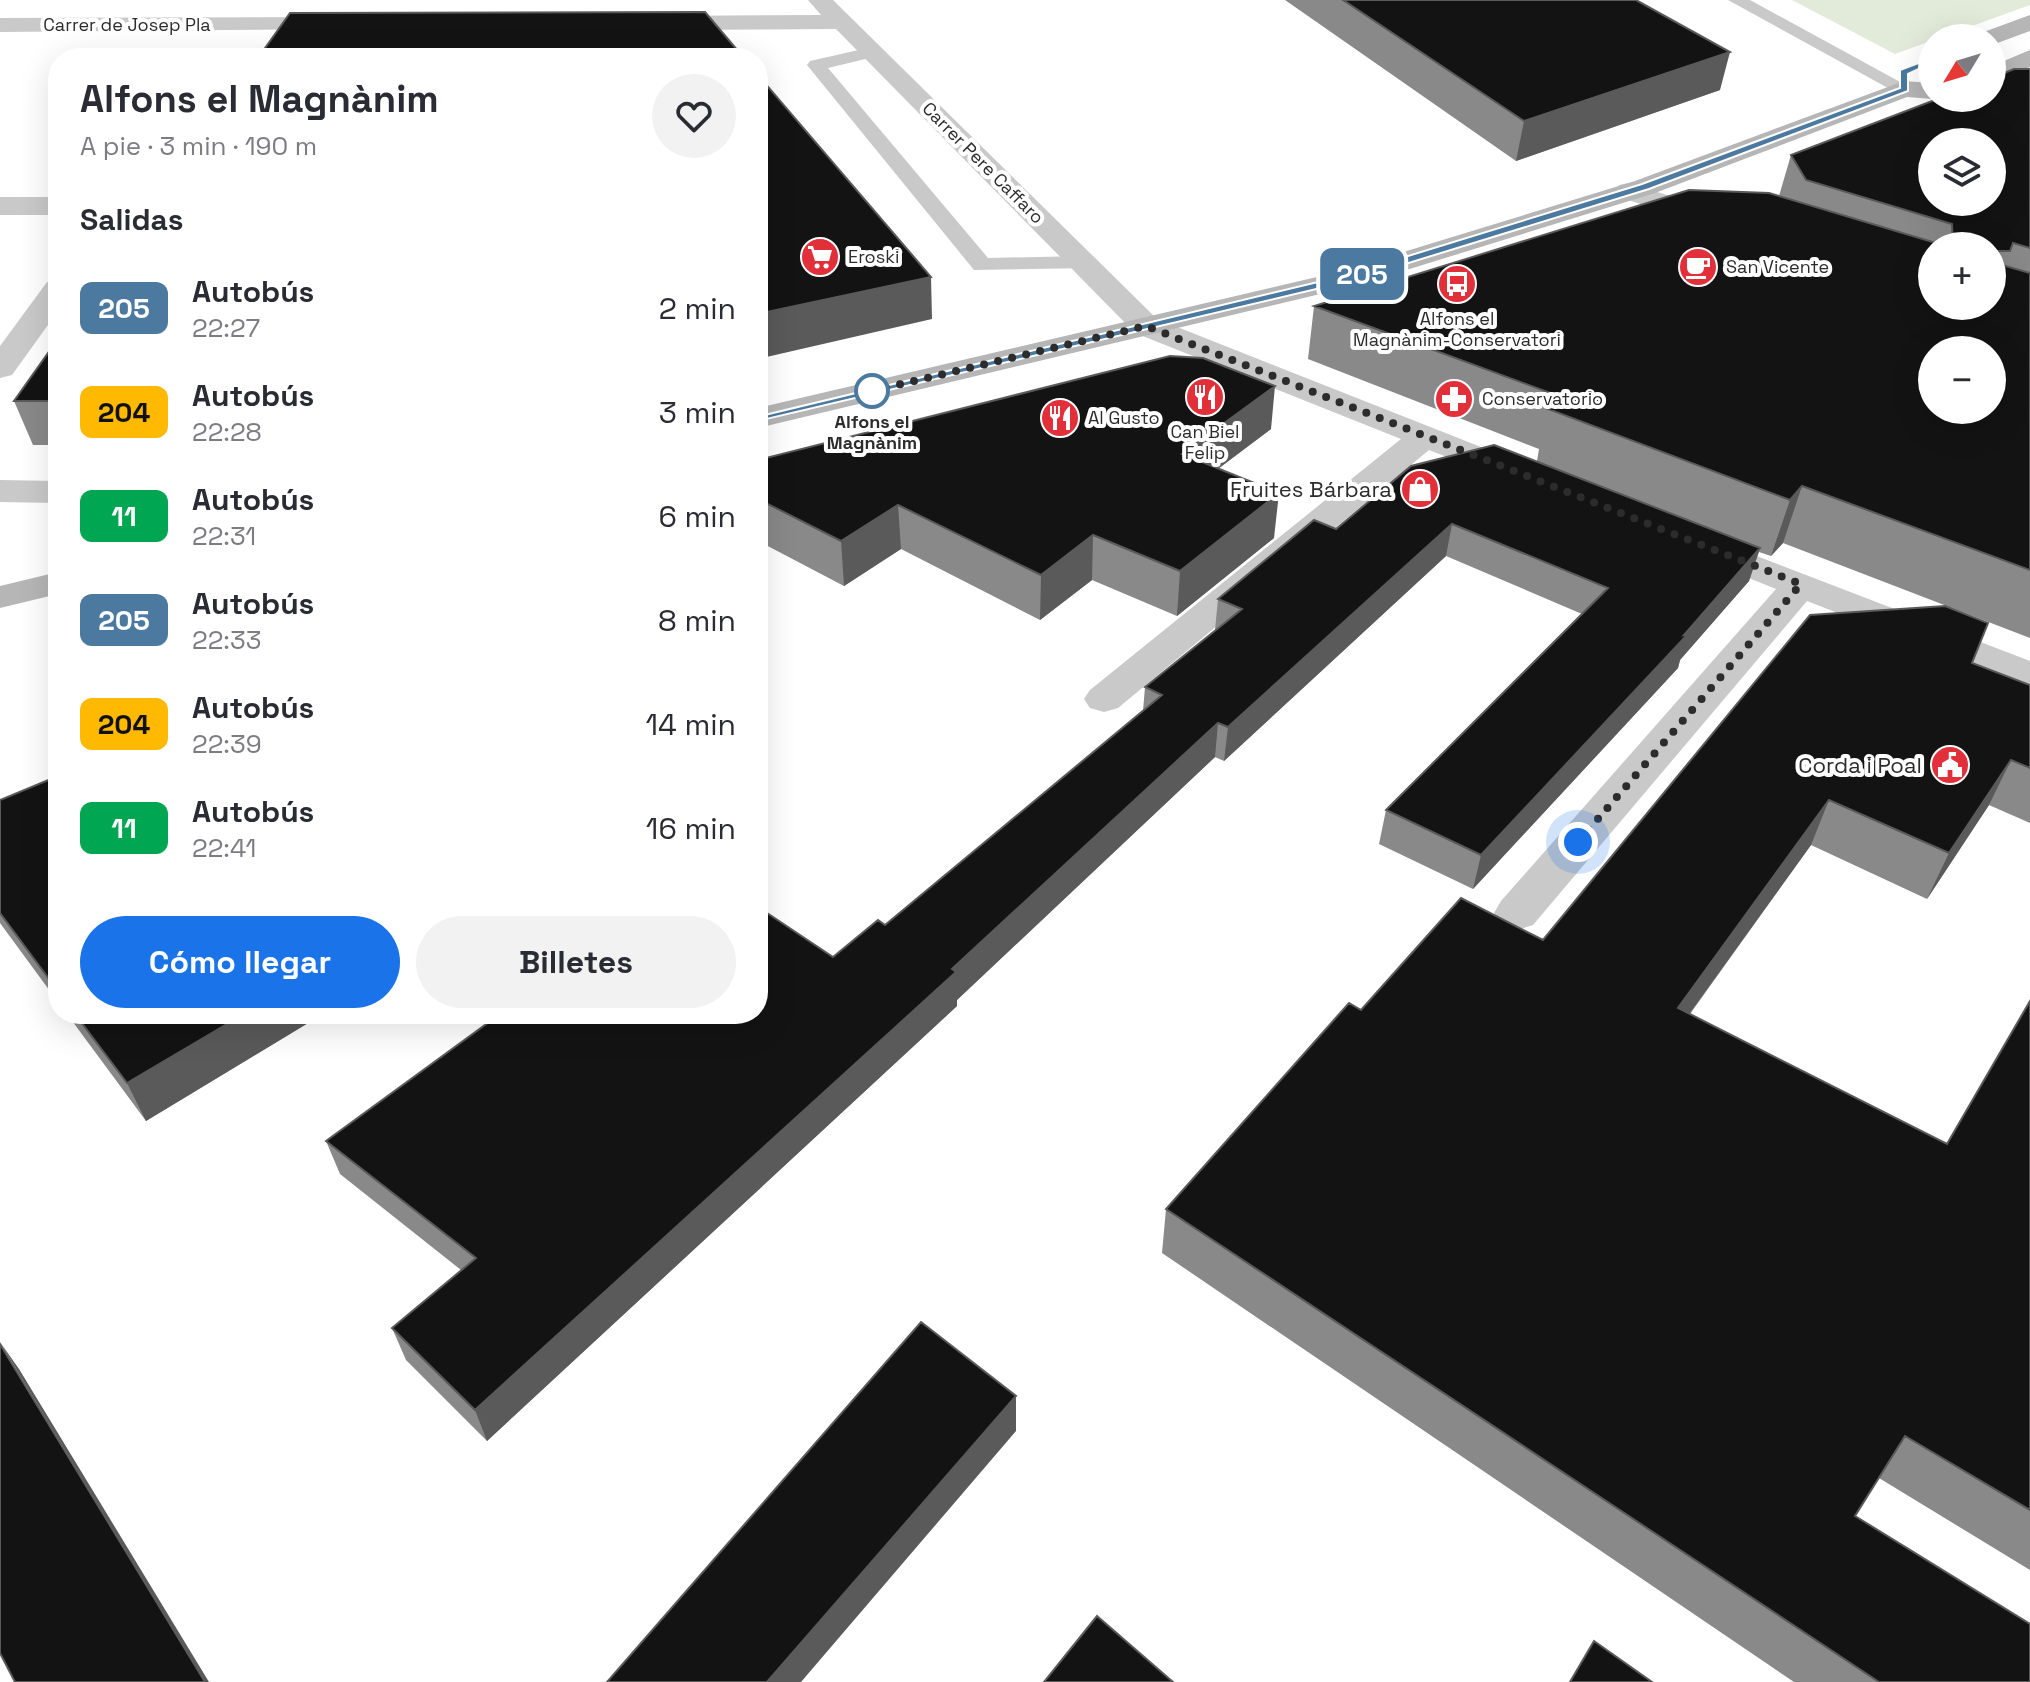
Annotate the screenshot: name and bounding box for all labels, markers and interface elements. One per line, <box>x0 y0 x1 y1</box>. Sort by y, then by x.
street label: Carrer de Josep Pla <box>43 13 211 36</box>
north arrow <box>1918 24 2006 112</box>
map controls <box>1918 24 2006 424</box>
button: heart <box>652 74 736 158</box>
text: Alfons el Magnànim <box>80 75 439 123</box>
street label: Carrer Pere Caffaro <box>918 97 1049 228</box>
button: layers <box>1918 128 2006 216</box>
text: A pie · 3 min · 190 m <box>80 129 317 163</box>
text: Salidas <box>80 200 184 239</box>
button: + <box>1918 232 2006 320</box>
supermarket icon: Eroski <box>799 236 841 278</box>
place label: Eroski <box>848 245 899 268</box>
cafe icon: San Vicente <box>1677 246 1719 288</box>
line badge: 205 <box>1316 248 1408 300</box>
place label: San Vicente <box>1726 255 1829 278</box>
text: 205 <box>1336 256 1388 292</box>
bus stop icon: Alfons el Magnànim-Conservatori <box>1436 263 1478 305</box>
text: Autobús <box>192 272 314 311</box>
text: 2 min <box>659 289 736 328</box>
text: 205 <box>98 290 150 326</box>
place label: Alfons el Magnànim-Conservatori <box>1353 307 1561 351</box>
text: 22:27 <box>192 311 260 345</box>
button: − <box>1918 336 2006 424</box>
marker: Alfons el Magnànim <box>855 374 889 408</box>
text: Autobús <box>192 376 314 415</box>
restaurant icon: Can Biel Felip <box>1184 376 1226 418</box>
pharmacy icon: Conservatorio <box>1433 378 1475 420</box>
place label: Conservatorio <box>1482 387 1603 410</box>
text: 3 min <box>659 393 736 432</box>
text: 204 <box>98 394 150 430</box>
restaurant icon: Al Gusto <box>1039 397 1081 439</box>
place label: Al Gusto <box>1088 406 1160 429</box>
place label: Alfons el Magnànim <box>827 410 917 454</box>
text: 22:28 <box>192 415 262 449</box>
place label: Can Biel Felip <box>1171 420 1239 464</box>
shop icon: Fruites Bárbara <box>1399 468 1441 510</box>
place label: Fruites Bárbara <box>1230 475 1392 503</box>
text: Autobús <box>192 480 314 519</box>
text: 6 min <box>658 497 736 536</box>
text: 11 <box>111 498 137 534</box>
text: 22:31 <box>192 519 256 553</box>
text: Autobús <box>192 584 314 623</box>
text: 8 min <box>658 601 736 640</box>
text: 205 <box>98 602 150 638</box>
text: 22:33 <box>192 623 261 657</box>
text: Autobús <box>192 688 314 727</box>
text: 14 min <box>645 705 736 744</box>
text: 204 <box>98 706 150 742</box>
text: 22:39 <box>192 727 262 761</box>
public building icon: Corda i Poal <box>1929 744 1971 786</box>
place label: Corda i Poal <box>1798 751 1922 779</box>
text: Autobús <box>192 792 314 831</box>
text: 16 min <box>646 809 736 848</box>
text: 11 <box>111 810 137 846</box>
your location <box>1558 822 1598 862</box>
text: 22:41 <box>192 831 256 865</box>
button: Cómo llegar <box>80 916 400 1008</box>
button: Billetes <box>416 916 736 1008</box>

